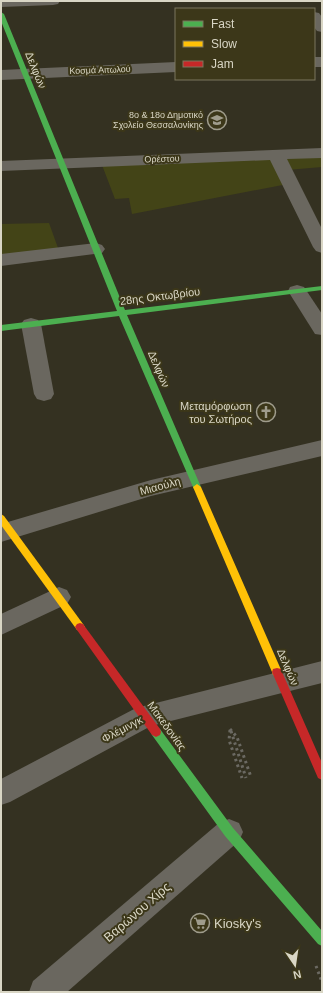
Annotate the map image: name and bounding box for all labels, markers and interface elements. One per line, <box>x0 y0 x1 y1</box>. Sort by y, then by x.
legend <box>175 8 315 80</box>
text: Fast <box>211 17 235 31</box>
text: Slow <box>211 37 237 51</box>
street label: Δελφών <box>23 50 49 91</box>
text: Jam <box>211 57 234 71</box>
street label: Κοσμά Αιτωλού <box>69 64 131 76</box>
school or university icon: 8ο & 18ο Δημοτικό Σχολείο Θεσσαλονίκης <box>206 109 228 131</box>
place label: 8ο & 18ο Δημοτικό Σχολείο Θεσσαλονίκης <box>113 110 204 130</box>
street label: Ορέστου <box>144 153 180 165</box>
street label: 28ης Οκτωβρίου <box>119 285 201 307</box>
street label: Δελφών <box>146 349 172 390</box>
place label: Μεταμόρφωση του Σωτήρος <box>180 400 252 425</box>
church icon: Μεταμόρφωση του Σωτήρος <box>255 401 277 423</box>
street label: Μιαούλη <box>138 475 182 497</box>
street label: Δελφών <box>275 647 301 688</box>
street label: Μακεδονίας <box>145 699 189 753</box>
street label: Φλέμινγκ <box>100 713 145 745</box>
street label: Βαρώνου Χίρς <box>101 879 173 945</box>
supermarket icon: Kiosky's <box>189 912 211 934</box>
place label: Kiosky's <box>214 916 262 931</box>
north arrow <box>275 945 315 985</box>
text: N <box>292 968 302 981</box>

